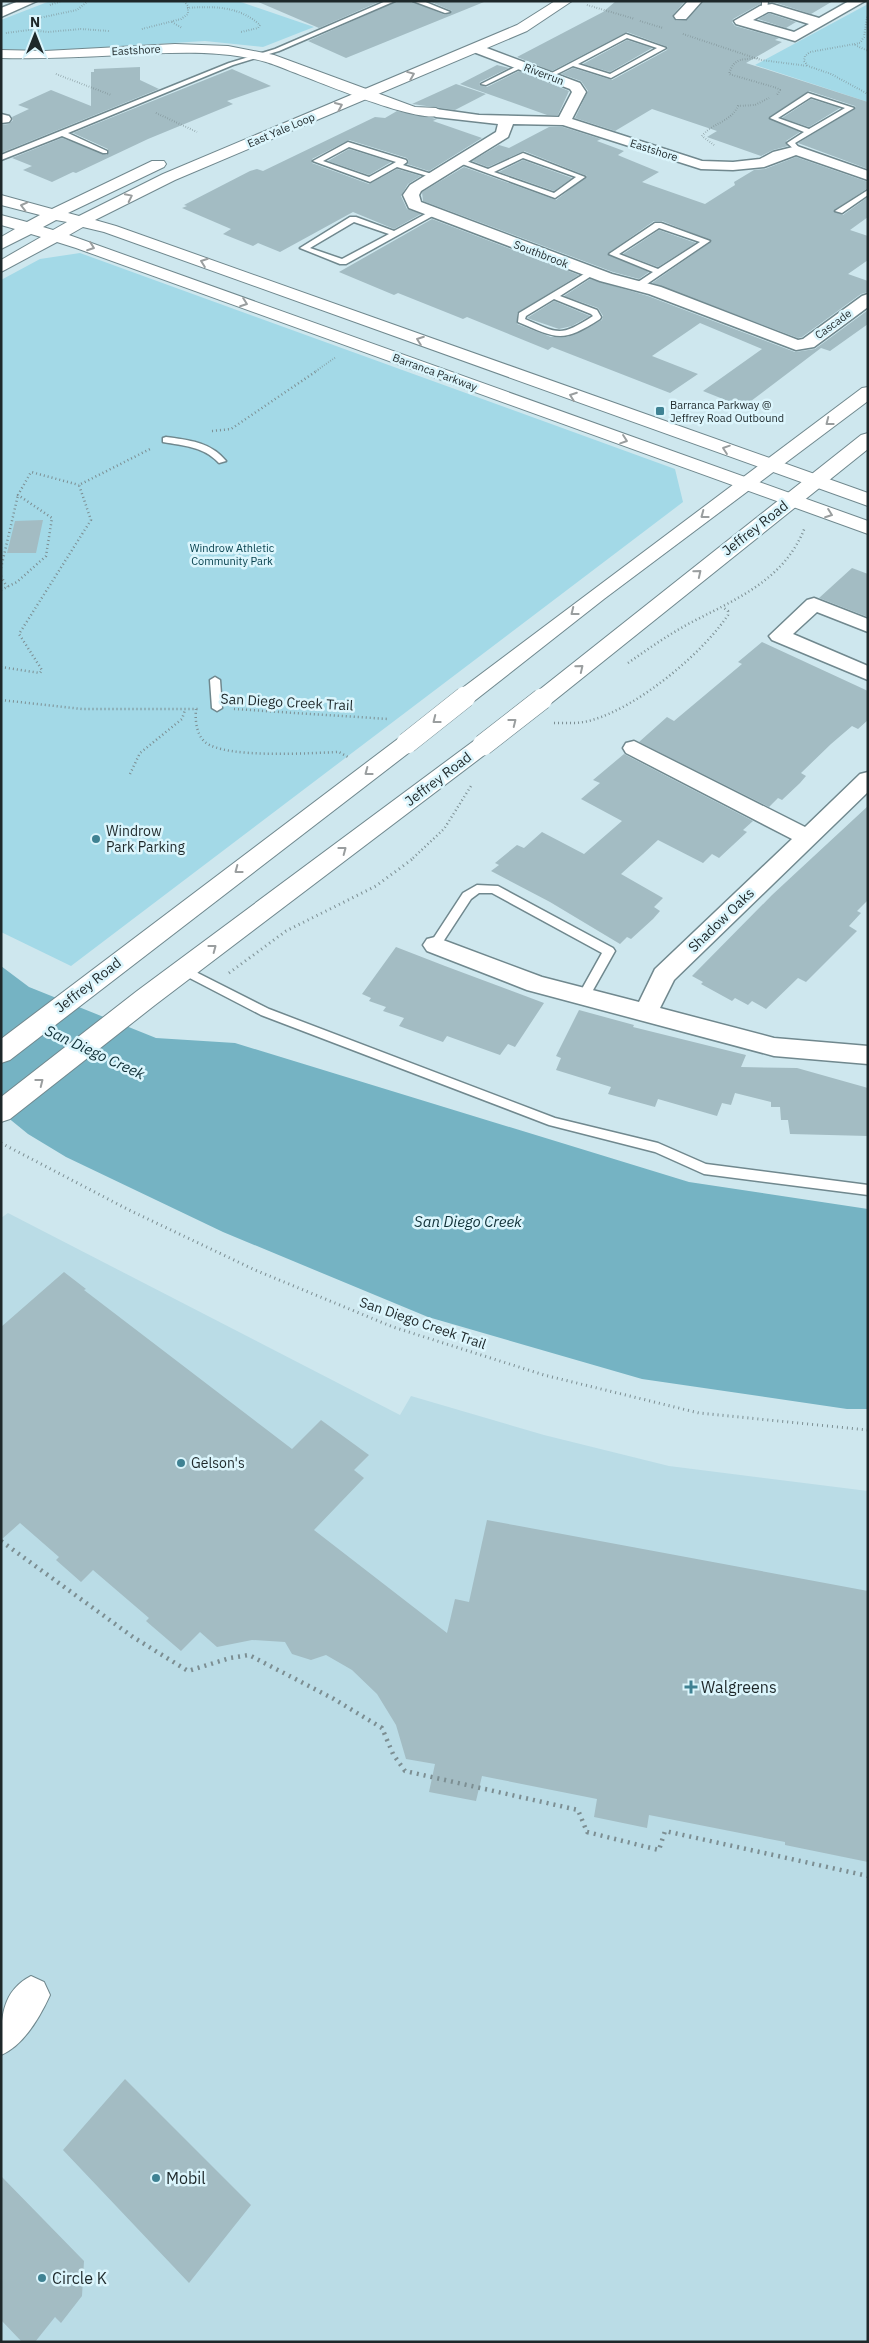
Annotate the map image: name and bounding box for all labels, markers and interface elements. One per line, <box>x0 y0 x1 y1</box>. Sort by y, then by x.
north arrow <box>10 10 60 60</box>
text: N <box>30 13 40 31</box>
street label: Eastshore <box>111 42 161 58</box>
street label: Riverrun <box>522 60 566 88</box>
one-way arrow <box>406 71 415 81</box>
one-way arrow <box>334 101 343 112</box>
street label: East Yale Loop <box>245 110 317 150</box>
street label: Eastshore <box>628 136 680 164</box>
one-way arrow <box>124 193 133 203</box>
one-way arrow <box>20 201 29 212</box>
street label: Southbrook <box>512 237 570 271</box>
one-way arrow <box>87 241 95 251</box>
one-way arrow <box>200 258 209 268</box>
one-way arrow <box>239 297 248 307</box>
street label: Cascade <box>812 306 854 342</box>
one-way arrow <box>416 336 425 346</box>
street label: Barranca Parkway <box>391 350 480 394</box>
one-way arrow <box>569 391 578 401</box>
place label: Barranca Parkway @ Jeffrey Road Outbound <box>670 398 784 425</box>
marker: Barranca Parkway @ Jeffrey Road Outbound <box>654 405 666 417</box>
one-way arrow <box>826 417 835 425</box>
one-way arrow <box>619 434 628 444</box>
one-way arrow <box>722 445 731 455</box>
street label: Jeffrey Road <box>718 497 792 559</box>
one-way arrow <box>825 508 833 518</box>
one-way arrow <box>701 509 710 517</box>
park label: Windrow Athletic Community Park <box>190 541 275 568</box>
one-way arrow <box>692 571 701 579</box>
one-way arrow <box>571 607 580 616</box>
one-way arrow <box>574 666 583 674</box>
street label: San Diego Creek Trail <box>220 690 354 714</box>
one-way arrow <box>433 715 442 723</box>
one-way arrow <box>507 720 516 728</box>
street label: Jeffrey Road <box>401 748 475 810</box>
one-way arrow <box>364 766 374 775</box>
place label: Windrow Park Parking <box>106 822 185 856</box>
marker: Windrow Park Parking <box>90 833 102 845</box>
one-way arrow <box>337 848 346 856</box>
one-way arrow <box>235 865 244 873</box>
street label: Shadow Oaks <box>684 884 758 956</box>
one-way arrow <box>207 945 217 954</box>
street label: Jeffrey Road <box>51 954 125 1016</box>
water label: San Diego Creek <box>42 1021 148 1083</box>
one-way arrow <box>34 1078 43 1087</box>
water label: San Diego Creek <box>414 1212 522 1231</box>
street label: San Diego Creek Trail <box>357 1293 489 1353</box>
place label: Gelson's <box>191 1454 245 1472</box>
marker: Gelson's <box>175 1457 187 1469</box>
place label: Walgreens <box>701 1677 777 1697</box>
marker: Walgreens <box>685 1681 697 1693</box>
place label: Mobil <box>166 2168 206 2188</box>
marker: Mobil <box>150 2172 162 2184</box>
place label: Circle K <box>52 2268 107 2288</box>
marker: Circle K <box>36 2272 48 2284</box>

